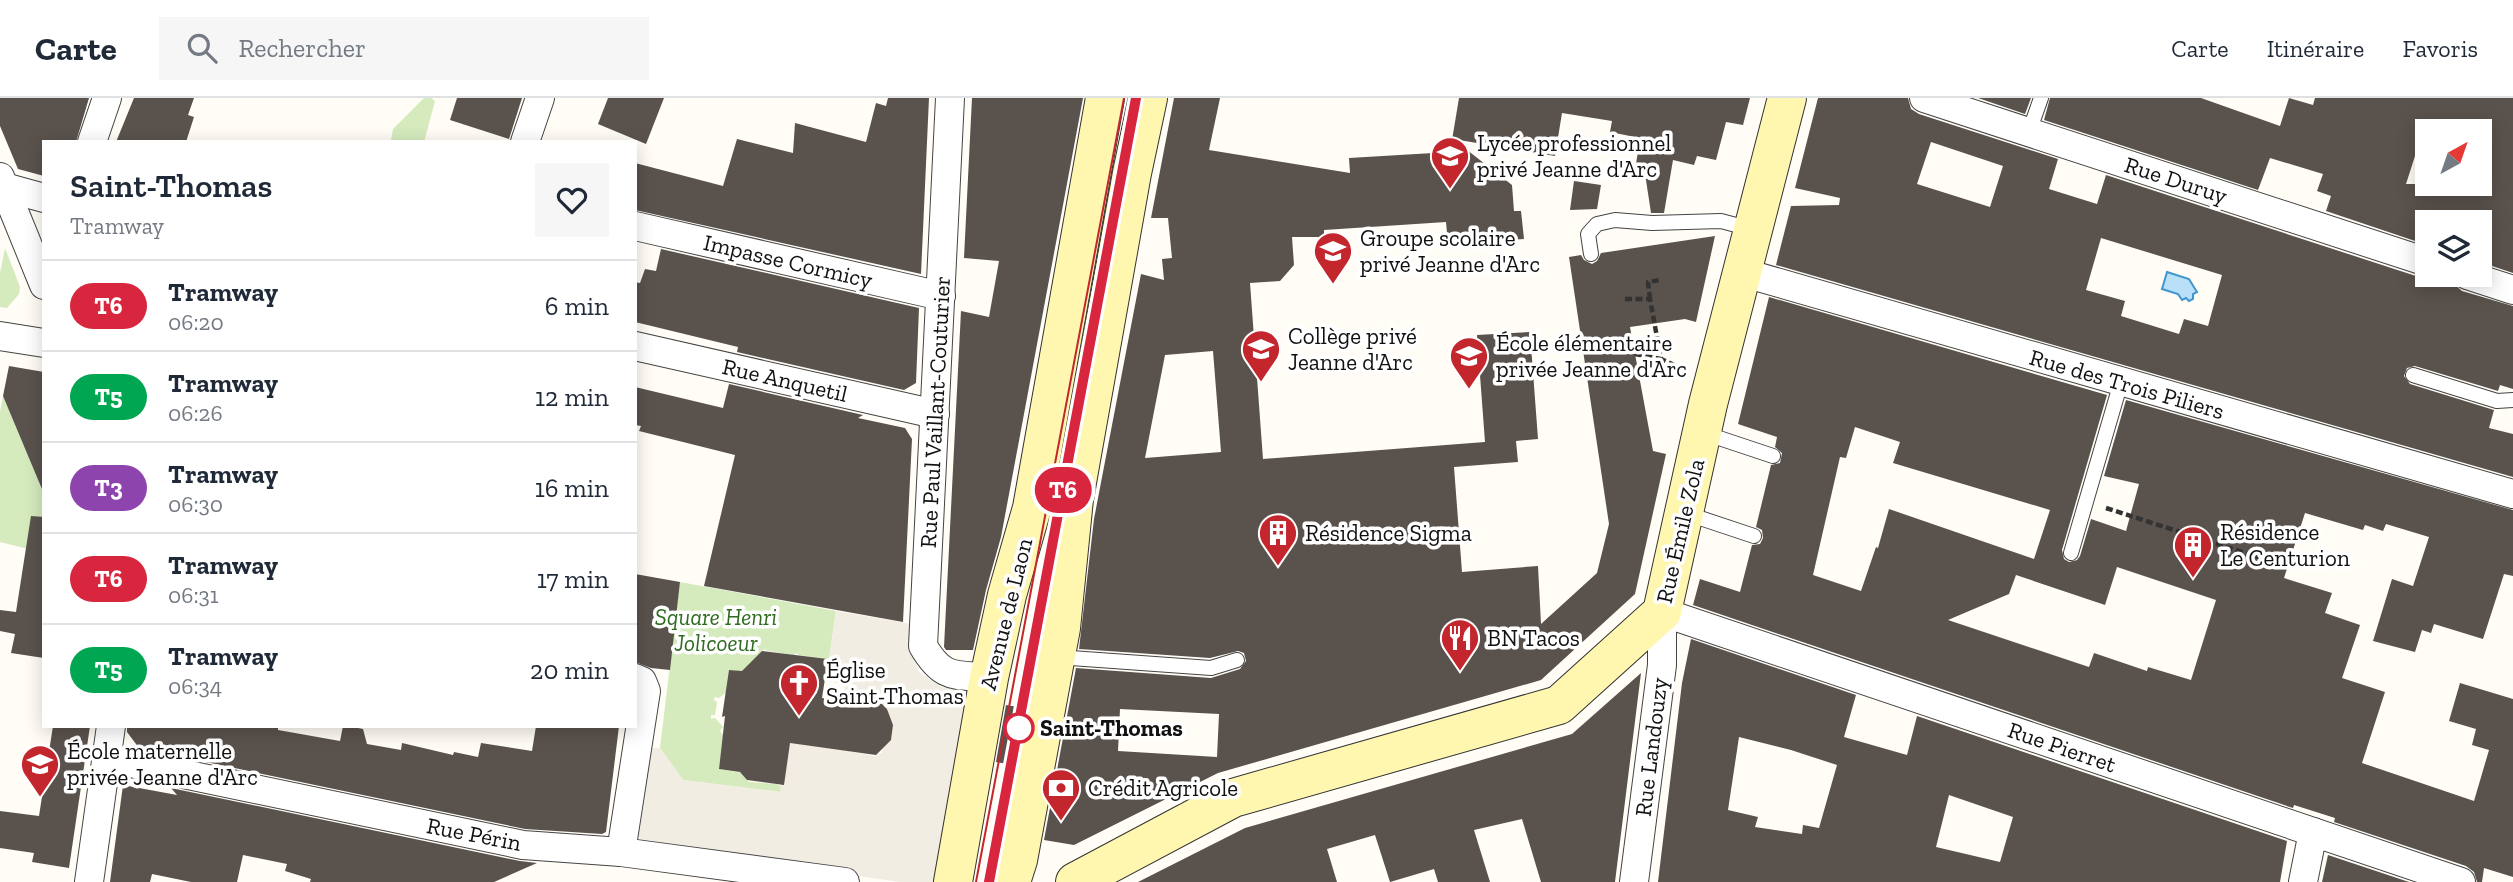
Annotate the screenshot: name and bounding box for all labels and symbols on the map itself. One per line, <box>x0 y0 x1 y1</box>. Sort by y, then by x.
north arrow <box>2415 119 2492 196</box>
place label: Lycée professionnel privé Jeanne d'Arc <box>1477 129 1671 183</box>
school or university icon: Lycée professionnel privé Jeanne d'Arc <box>1429 135 1471 190</box>
street label: Rue Duruy <box>2121 150 2231 210</box>
place label: Groupe scolaire privé Jeanne d'Arc <box>1360 224 1540 278</box>
street label: Impasse Cormicy <box>701 228 875 294</box>
school or university icon: Groupe scolaire privé Jeanne d'Arc <box>1312 230 1354 285</box>
street label: Rue Paul Vaillant-Couturier <box>914 275 956 549</box>
place label: Collège privé Jeanne d'Arc <box>1288 322 1417 376</box>
school or university icon: Collège privé Jeanne d'Arc <box>1240 328 1282 383</box>
place label: École élémentaire privée Jeanne d'Arc <box>1496 329 1687 383</box>
school or university icon: École élémentaire privée Jeanne d'Arc <box>1448 335 1490 390</box>
street label: Rue des Trois Piliers <box>2026 343 2228 425</box>
street label: Rue Anquetil <box>720 352 850 408</box>
street label: Rue Émile Zola <box>1650 456 1710 606</box>
line badge: T6 <box>1032 467 1094 513</box>
building icon: Résidence Sigma <box>1257 512 1299 567</box>
place label: Résidence Le Centurion <box>2220 518 2350 572</box>
place label: Résidence Sigma <box>1305 519 1472 547</box>
building icon: Résidence Le Centurion <box>2172 524 2214 579</box>
street label: Avenue de Laon <box>974 535 1038 693</box>
park label: Square Henri Jolicoeur <box>655 603 777 657</box>
restaurant icon: BN Tacos <box>1439 617 1481 672</box>
place label: BN Tacos <box>1487 624 1580 652</box>
place label: Église Saint-Thomas <box>826 656 964 710</box>
church icon: Église Saint-Thomas <box>778 662 820 717</box>
street label: Rue Landouzy <box>1629 676 1673 818</box>
marker: Saint-Thomas <box>1004 713 1034 743</box>
place label: Saint-Thomas <box>1040 714 1183 742</box>
street label: Rue Pierret <box>2004 715 2120 779</box>
place label: École maternelle privée Jeanne d'Arc <box>67 737 258 791</box>
school or university icon: École maternelle privée Jeanne d'Arc <box>19 743 61 798</box>
bank icon: Crédit Agricole <box>1040 767 1082 822</box>
place label: Crédit Agricole <box>1088 774 1238 802</box>
street label: Rue Périn <box>424 811 524 857</box>

